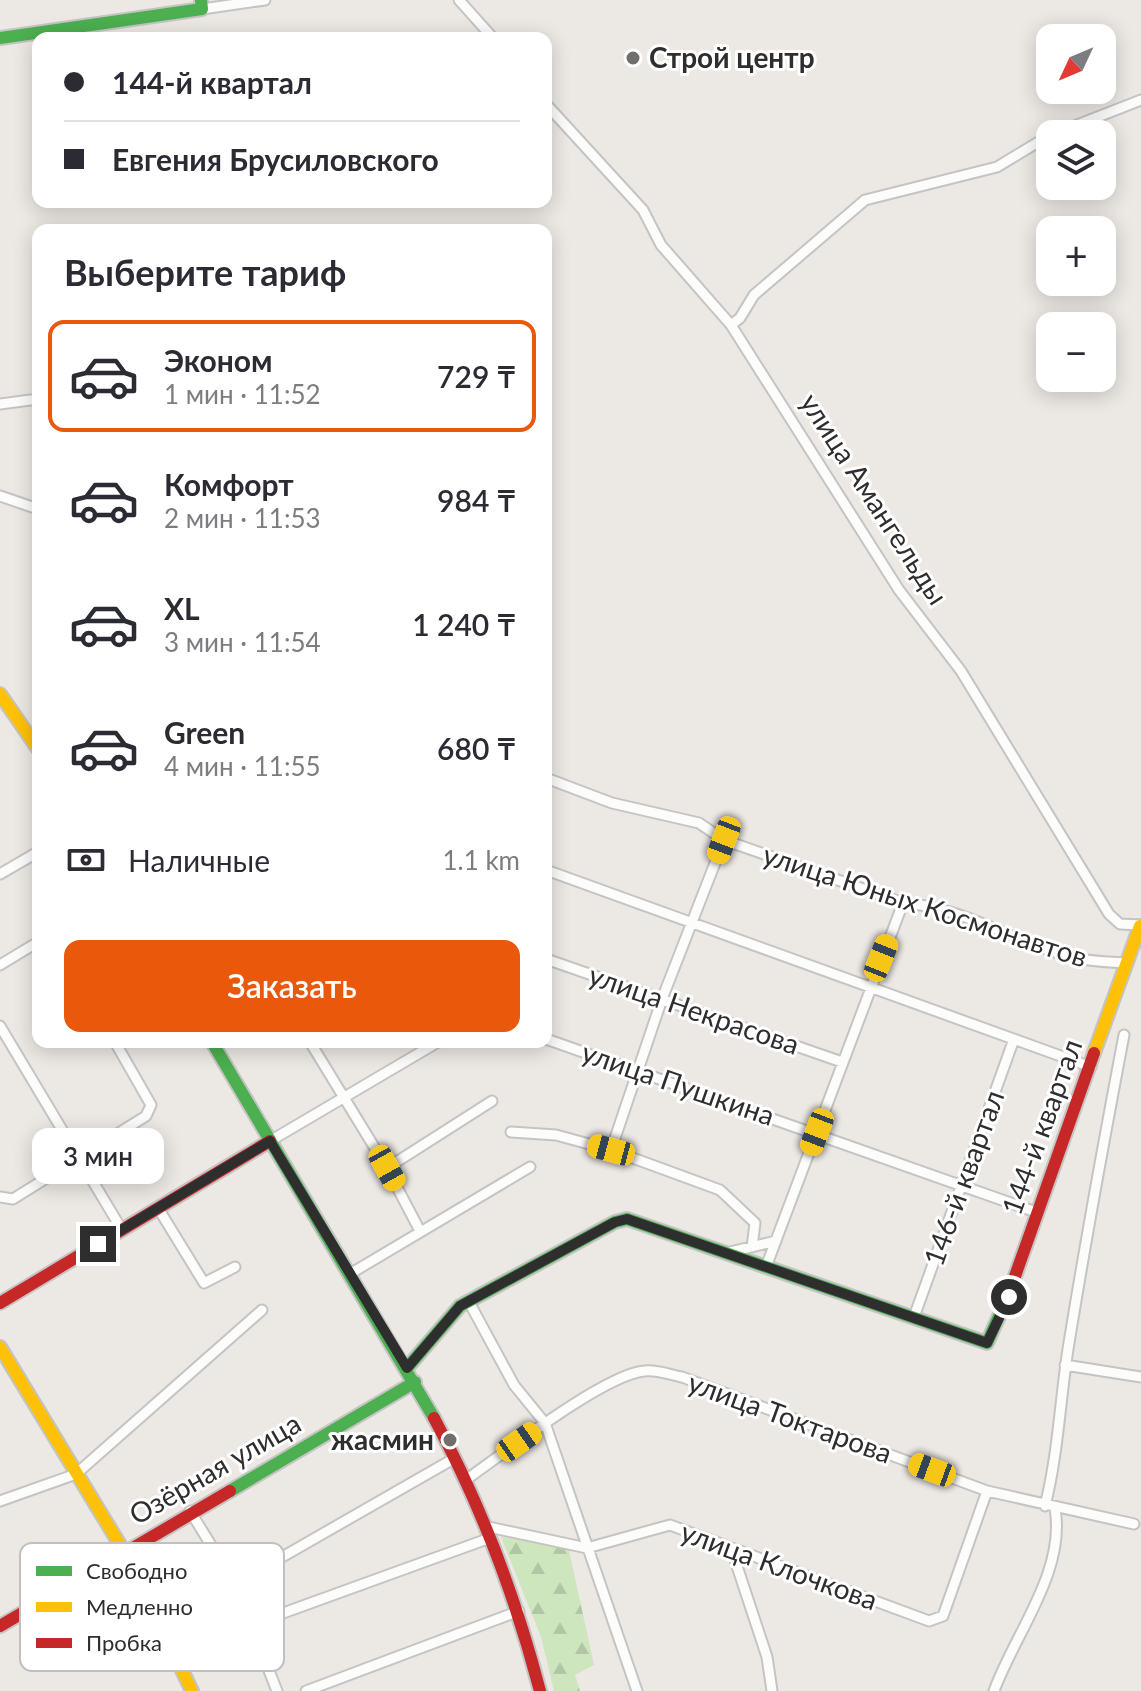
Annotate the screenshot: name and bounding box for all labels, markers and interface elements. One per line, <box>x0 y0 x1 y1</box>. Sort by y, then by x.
north arrow <box>1036 24 1116 104</box>
map controls <box>1036 24 1116 392</box>
place label: Строй центр <box>649 40 815 74</box>
marker: Строй центр <box>624 49 642 67</box>
text: 144-й квартал <box>112 64 312 100</box>
button: layers <box>1036 120 1116 200</box>
text: Евгения Брусиловского <box>112 141 439 177</box>
button: + <box>1036 216 1116 296</box>
text: Выберите тариф <box>64 250 346 294</box>
button: − <box>1036 312 1116 392</box>
icon: car <box>68 340 140 412</box>
text: Эконом <box>164 342 273 378</box>
text: 729 ₸ <box>437 358 516 394</box>
text: 1 мин · 11:52 <box>164 378 321 410</box>
street label: улица Амангельды <box>794 386 956 610</box>
icon: car <box>68 464 140 536</box>
text: Комфорт <box>164 466 294 502</box>
text: 984 ₸ <box>437 482 516 518</box>
text: 2 мин · 11:53 <box>164 502 321 534</box>
icon: car <box>68 588 140 660</box>
text: XL <box>164 590 200 626</box>
text: 1 240 ₸ <box>412 606 516 642</box>
text: 3 мин · 11:54 <box>164 626 321 658</box>
icon: car <box>68 712 140 784</box>
text: Green <box>164 714 245 750</box>
text: 680 ₸ <box>437 730 516 766</box>
text: 4 мин · 11:55 <box>164 750 321 782</box>
car <box>704 813 744 867</box>
street label: улица Юных Космонавтов <box>759 837 1092 974</box>
icon: cash <box>64 838 108 882</box>
text: Наличные <box>128 842 270 878</box>
text: 1.1 km <box>442 844 520 876</box>
car <box>861 931 901 985</box>
button: Заказать <box>64 940 520 1032</box>
street label: улица Некрасова <box>585 957 804 1061</box>
street label: улица Пушкина <box>577 1034 779 1132</box>
street label: 144-й квартал <box>994 1034 1089 1219</box>
street label: 146-й квартал <box>916 1085 1011 1270</box>
car <box>797 1105 837 1159</box>
callout: 3 мин <box>32 1128 164 1184</box>
car <box>585 1132 637 1168</box>
text: 3 мин <box>63 1140 133 1172</box>
car <box>365 1141 409 1195</box>
route end <box>80 1226 116 1262</box>
route start <box>991 1279 1027 1315</box>
street label: улица Токтарова <box>684 1364 897 1470</box>
street label: Озёрная улица <box>123 1405 306 1531</box>
car <box>492 1418 546 1466</box>
place label: жасмин <box>331 1422 434 1456</box>
marker: жасмин <box>441 1431 459 1449</box>
car <box>905 1451 959 1489</box>
street label: улица Клочкова <box>676 1514 882 1616</box>
legend <box>20 1543 284 1671</box>
text: Свободно <box>86 1557 187 1584</box>
text: Медленно <box>86 1593 193 1620</box>
text: Пробка <box>86 1629 162 1656</box>

